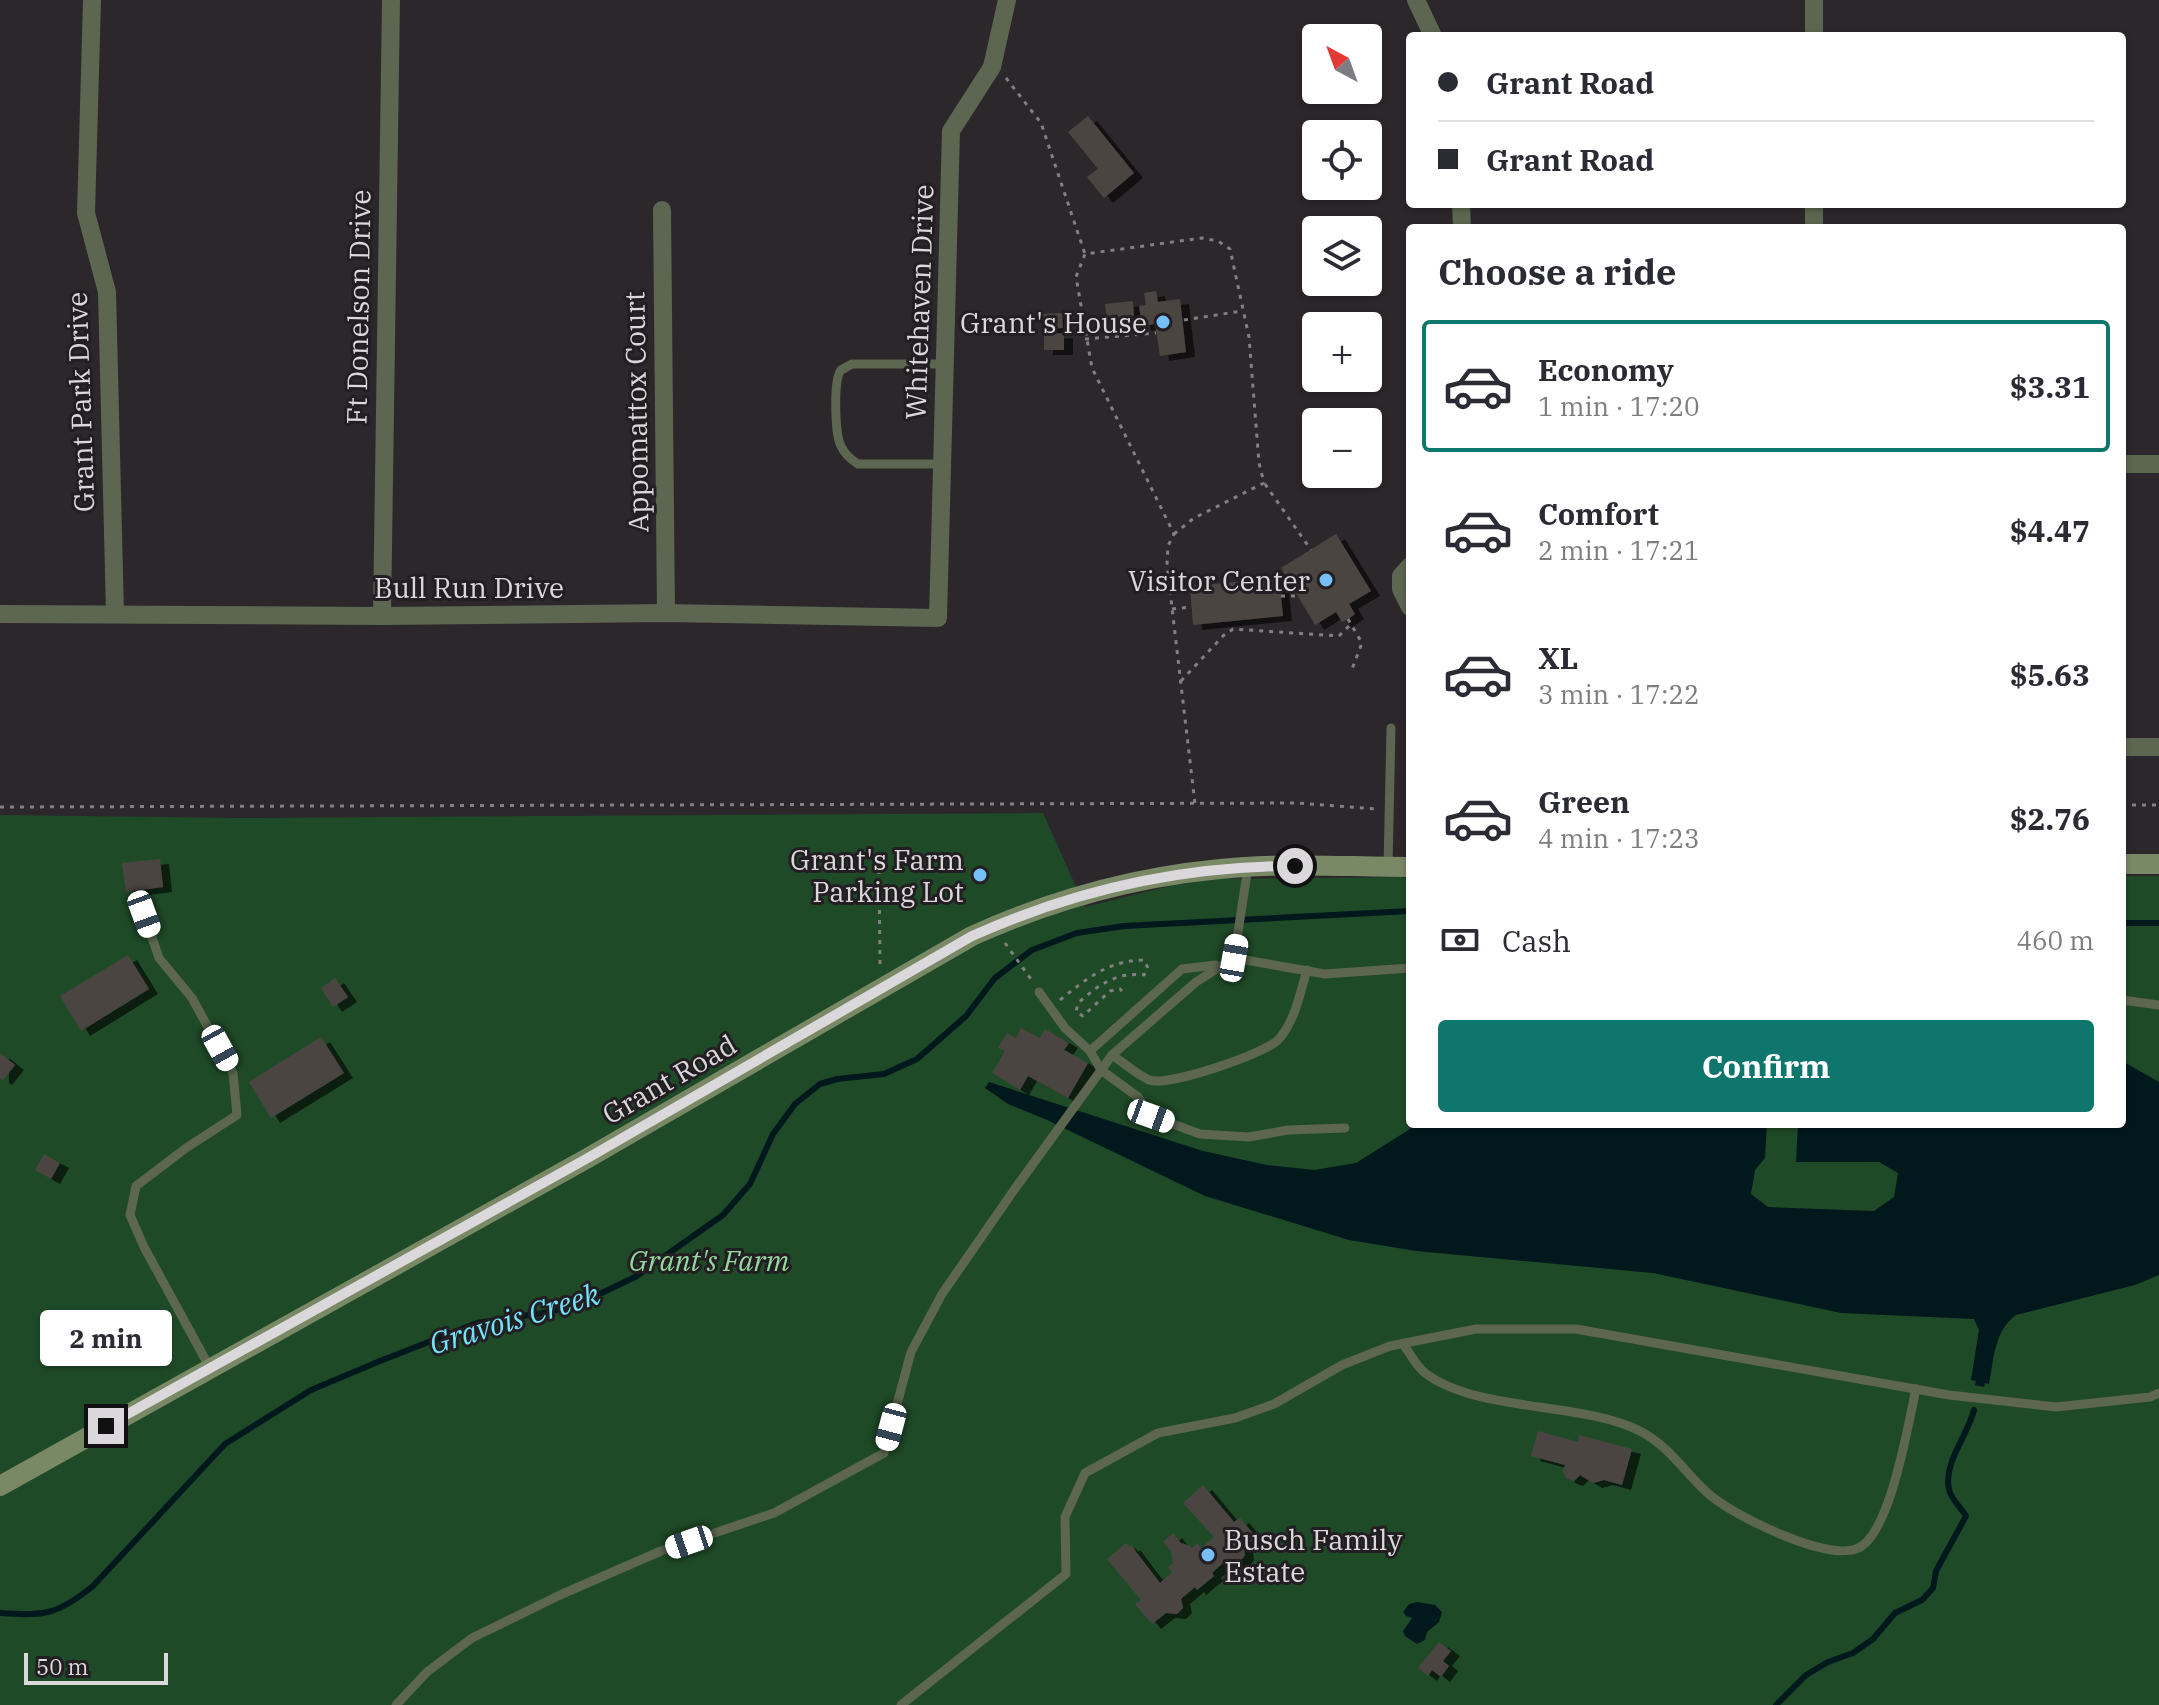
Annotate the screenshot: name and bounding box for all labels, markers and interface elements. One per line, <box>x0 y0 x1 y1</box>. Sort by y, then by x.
north arrow <box>1302 24 1382 104</box>
map controls <box>1302 24 1382 488</box>
text: Grant Road <box>1486 63 1654 102</box>
button: locate <box>1302 120 1382 200</box>
text: Grant Road <box>1486 140 1654 179</box>
street label: Whitehaven Drive <box>896 184 942 420</box>
street label: Ft Donelson Drive <box>337 189 379 425</box>
button: layers <box>1302 216 1382 296</box>
text: Choose a ride <box>1438 248 1677 295</box>
street label: Grant Park Drive <box>58 291 102 513</box>
street label: Appomattox Court <box>615 291 657 533</box>
place label: Grant's House <box>960 304 1147 341</box>
button: + <box>1302 312 1382 392</box>
marker: Grant's House <box>1154 313 1172 331</box>
icon: car <box>1442 350 1514 422</box>
text: Economy <box>1538 350 1674 389</box>
text: $3.31 <box>2010 367 2090 406</box>
text: 1 min · 17:20 <box>1538 389 1700 423</box>
button: − <box>1302 408 1382 488</box>
icon: car <box>1442 494 1514 566</box>
text: Comfort <box>1538 494 1659 533</box>
text: $4.47 <box>2010 511 2090 550</box>
text: 2 min · 17:21 <box>1538 533 1700 567</box>
place label: Visitor Center <box>1128 562 1311 599</box>
street label: Bull Run Drive <box>374 569 564 606</box>
marker: Visitor Center <box>1317 571 1335 589</box>
icon: car <box>1442 638 1514 710</box>
text: XL <box>1538 638 1578 677</box>
text: $5.63 <box>2010 655 2090 694</box>
text: 3 min · 17:22 <box>1538 677 1700 711</box>
icon: car <box>1442 782 1514 854</box>
text: Green <box>1538 782 1630 821</box>
text: $2.76 <box>2010 799 2090 838</box>
text: 4 min · 17:23 <box>1538 821 1700 855</box>
place label: Grant's Farm Parking Lot <box>790 841 964 910</box>
route start <box>1277 848 1313 884</box>
marker: Grant's Farm Parking Lot <box>971 866 989 884</box>
car <box>125 887 163 941</box>
icon: cash <box>1438 918 1482 962</box>
text: Cash <box>1502 921 1571 960</box>
text: 460 m <box>2016 923 2094 957</box>
car <box>1218 932 1250 984</box>
button: Confirm <box>1438 1020 2094 1112</box>
car <box>198 1021 242 1075</box>
street label: Grant Road <box>595 1026 743 1132</box>
car <box>1124 1097 1178 1135</box>
park label: Grant's Farm <box>629 1242 790 1279</box>
water label: Gravois Creek <box>424 1274 604 1362</box>
callout: 2 min <box>40 1310 172 1366</box>
text: 2 min <box>70 1321 142 1355</box>
car <box>873 1401 909 1453</box>
route end <box>88 1408 124 1444</box>
place label: Busch Family Estate <box>1224 1521 1402 1590</box>
car <box>662 1523 716 1561</box>
marker: Busch Family Estate <box>1199 1546 1217 1564</box>
scale bar <box>24 1649 168 1685</box>
text: 50 m <box>36 1652 88 1681</box>

